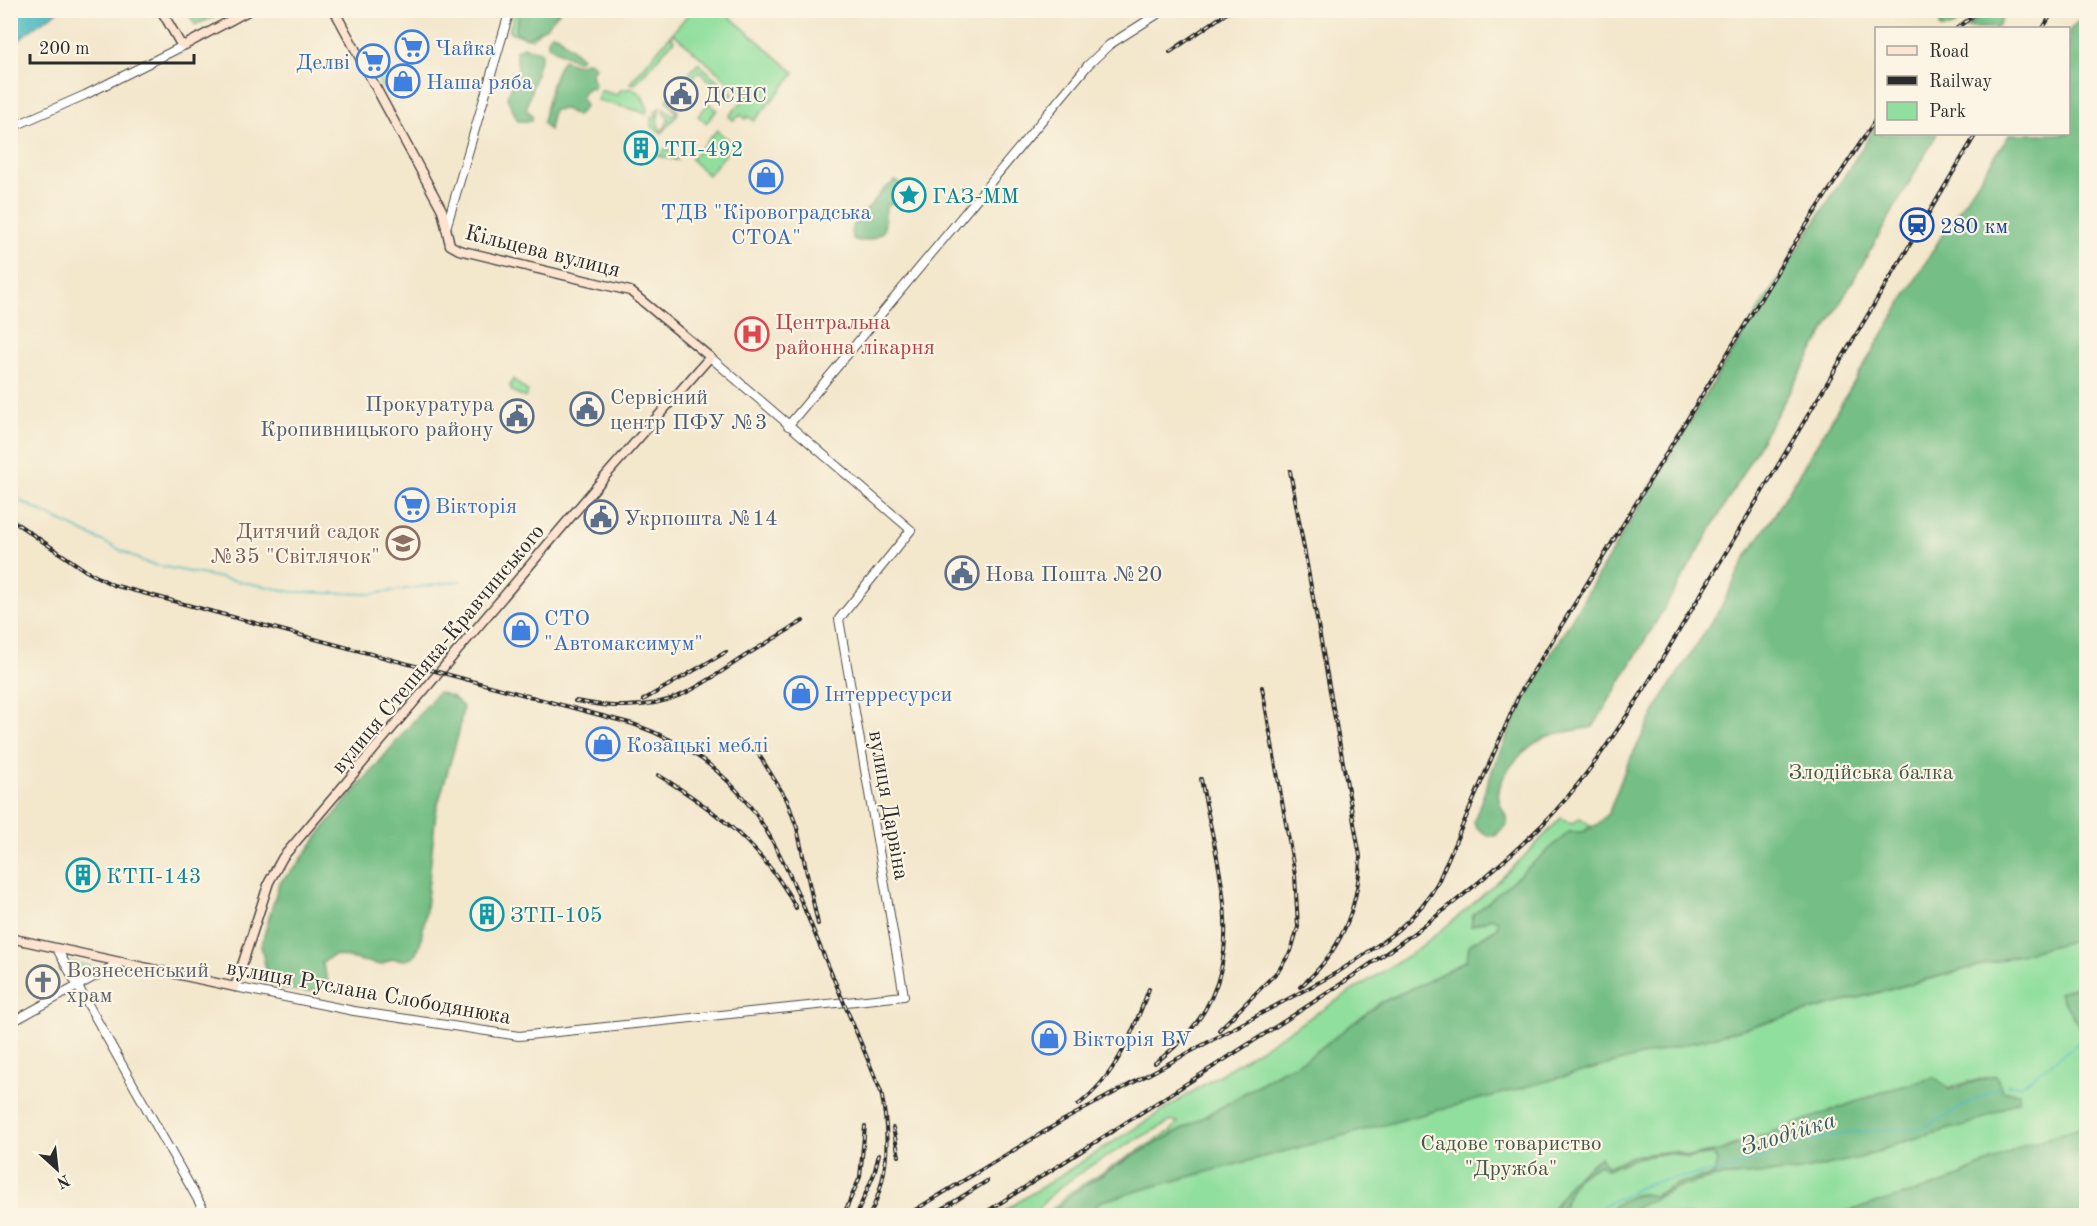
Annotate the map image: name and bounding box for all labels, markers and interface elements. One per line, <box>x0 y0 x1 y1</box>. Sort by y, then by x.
scale bar <box>30 27 194 65</box>
legend <box>1875 27 2070 135</box>
supermarket icon: Чайка <box>394 29 430 65</box>
place label: Чайка <box>435 38 496 60</box>
text: 200 m <box>39 40 90 58</box>
supermarket icon: Делві <box>355 43 391 79</box>
text: Road <box>1929 43 1969 61</box>
place label: Делві <box>296 52 350 74</box>
shop icon: Наша ряба <box>385 63 421 99</box>
place label: Наша ряба <box>426 72 533 94</box>
text: Railway <box>1929 73 1992 91</box>
public building icon: ДСНС <box>663 76 699 112</box>
place label: ДСНС <box>704 85 767 107</box>
text: Park <box>1929 103 1966 121</box>
building icon: ТП-492 <box>623 130 659 166</box>
place label: ТП-492 <box>664 139 743 161</box>
shop icon: ТДВ "Кіровоградська СТОА" <box>748 159 784 195</box>
place icon: ГАЗ-ММ <box>891 177 927 213</box>
place label: ГАЗ-ММ <box>932 186 1019 208</box>
place label: ТДВ "Кіровоградська СТОА" <box>661 202 872 249</box>
station icon: 280 км <box>1899 207 1935 243</box>
place label: 280 км <box>1940 216 2008 238</box>
street label: Кільцева вулиця <box>463 222 622 282</box>
place label: Центральна районна лікарня <box>775 312 935 359</box>
hospital icon: Центральна районна лікарня <box>734 316 770 352</box>
place label: Сервісний центр ПФУ №3 <box>610 387 767 434</box>
public building icon: Сервісний центр ПФУ №3 <box>569 391 605 427</box>
place label: Прокуратура Кропивницького району <box>260 394 494 441</box>
public building icon: Прокуратура Кропивницького району <box>499 398 535 434</box>
supermarket icon: Вікторія <box>394 487 430 523</box>
place label: Вікторія <box>435 496 517 518</box>
public building icon: Укрпошта №14 <box>583 499 619 535</box>
place label: Укрпошта №14 <box>624 508 778 530</box>
street label: вулиця Степняка-Кравчинського <box>328 520 549 778</box>
place label: Дитячий садок №35 "Світлячок" <box>211 521 380 568</box>
school or university icon: Дитячий садок №35 "Світлячок" <box>385 525 421 561</box>
public building icon: Нова Пошта №20 <box>944 555 980 591</box>
place label: Нова Пошта №20 <box>985 564 1162 586</box>
place label: СТО "Автомаксимум" <box>544 608 703 655</box>
shop icon: СТО "Автомаксимум" <box>503 612 539 648</box>
shop icon: Інтерресурси <box>783 675 819 711</box>
place label: Інтерресурси <box>824 684 952 706</box>
shop icon: Козацькі меблі <box>585 726 621 762</box>
street label: вулиця Дарвіна <box>864 729 912 882</box>
place label: Козацькі меблі <box>626 735 768 757</box>
park label: Злодійська балка <box>1788 762 1954 784</box>
building icon: КТП-143 <box>65 857 101 893</box>
place label: КТП-143 <box>106 866 201 888</box>
building icon: ЗТП-105 <box>469 896 505 932</box>
place label: ЗТП-105 <box>510 905 603 927</box>
street label: вулиця Руслана Слободянюка <box>225 957 513 1029</box>
place label: Вознесенський храм <box>66 960 209 1007</box>
church icon: Вознесенський храм <box>25 964 61 1000</box>
shop icon: Вікторія BV <box>1031 1020 1067 1056</box>
place label: Вікторія BV <box>1072 1029 1192 1051</box>
water label: Злодійка <box>1738 1108 1839 1161</box>
park label: Садове товариство "Дружба" <box>1420 1133 1602 1180</box>
north arrow <box>27 1139 87 1199</box>
text: N <box>53 1171 72 1191</box>

